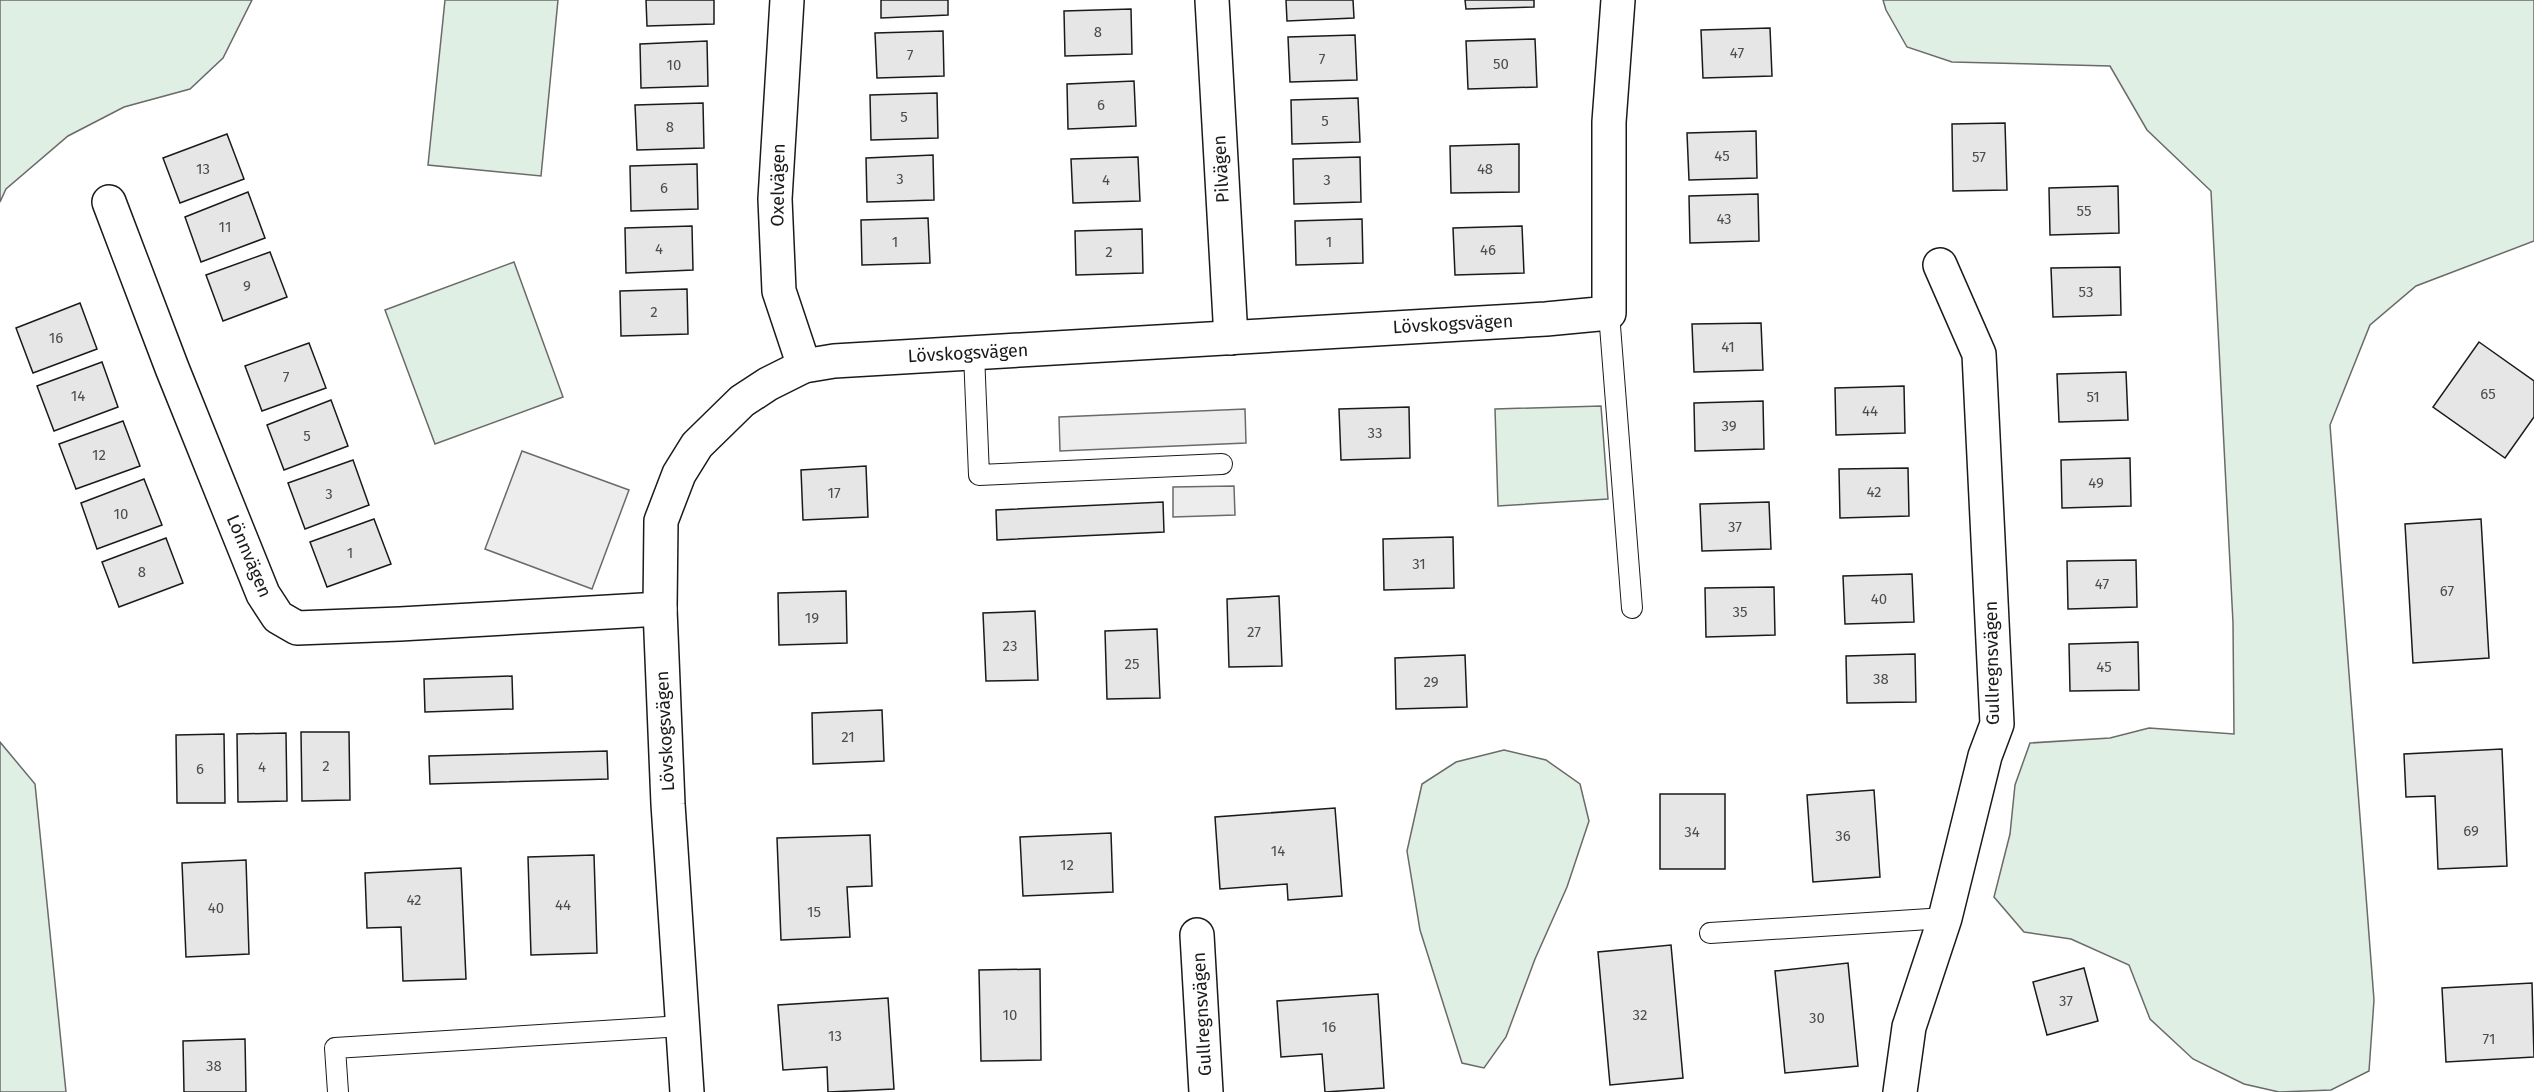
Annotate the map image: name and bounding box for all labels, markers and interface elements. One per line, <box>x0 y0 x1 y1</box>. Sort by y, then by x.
house number: 8 <box>1094 23 1102 41</box>
house number: 47 <box>1730 44 1744 62</box>
house number: 7 <box>907 46 914 64</box>
house number: 7 <box>1319 50 1326 68</box>
house number: 50 <box>1493 55 1509 73</box>
house number: 10 <box>667 56 681 74</box>
house number: 6 <box>1097 96 1105 114</box>
house number: 5 <box>900 108 908 126</box>
house number: 5 <box>1321 112 1329 130</box>
house number: 8 <box>666 118 674 136</box>
street label: Pilvägen <box>1208 134 1234 204</box>
street label: Oxelvägen <box>766 143 790 227</box>
house number: 45 <box>1714 147 1730 165</box>
house number: 57 <box>1972 148 1986 166</box>
house number: 13 <box>196 160 210 178</box>
house number: 48 <box>1477 160 1493 178</box>
house number: 3 <box>896 170 904 188</box>
house number: 4 <box>1102 171 1110 189</box>
house number: 3 <box>1323 171 1331 189</box>
house number: 6 <box>660 179 668 197</box>
house number: 55 <box>2077 202 2091 220</box>
house number: 43 <box>1716 210 1732 228</box>
house number: 11 <box>219 218 231 236</box>
house number: 1 <box>892 233 898 251</box>
house number: 1 <box>1326 233 1332 251</box>
house number: 4 <box>655 240 663 258</box>
house number: 46 <box>1480 241 1496 259</box>
house number: 2 <box>1105 243 1113 261</box>
house number: 9 <box>243 277 251 295</box>
house number: 53 <box>2079 283 2093 301</box>
house number: 2 <box>650 303 658 321</box>
street label: Lövskogsvägen <box>1392 310 1514 338</box>
house number: 16 <box>49 329 63 347</box>
house number: 41 <box>1721 338 1735 356</box>
street label: Lövskogsvägen <box>907 339 1029 367</box>
house number: 7 <box>283 368 290 386</box>
house number: 65 <box>2480 385 2496 403</box>
house number: 14 <box>71 387 85 405</box>
house number: 51 <box>2086 388 2100 406</box>
house number: 44 <box>1862 402 1878 420</box>
house number: 39 <box>1721 417 1737 435</box>
house number: 33 <box>1368 424 1382 442</box>
house number: 5 <box>303 427 311 445</box>
house number: 12 <box>92 446 106 464</box>
house number: 49 <box>2088 474 2104 492</box>
house number: 42 <box>1866 483 1882 501</box>
house number: 17 <box>827 484 841 502</box>
house number: 3 <box>325 485 333 503</box>
house number: 10 <box>114 505 128 523</box>
street label: Lönnvägen <box>222 511 276 601</box>
house number: 37 <box>1728 518 1742 536</box>
house number: 1 <box>347 544 353 562</box>
house number: 31 <box>1412 555 1426 573</box>
house number: 8 <box>138 563 146 581</box>
house number: 47 <box>2095 575 2109 593</box>
house number: 67 <box>2440 582 2454 600</box>
house number: 40 <box>1871 590 1887 608</box>
street label: Gullregnsvägen <box>1980 601 2004 725</box>
house number: 35 <box>1732 603 1748 621</box>
house number: 19 <box>805 609 819 627</box>
house number: 27 <box>1247 623 1261 641</box>
house number: 23 <box>1003 637 1017 655</box>
house number: 25 <box>1125 655 1139 673</box>
house number: 45 <box>2096 658 2112 676</box>
street label: Lövskogsvägen <box>651 670 679 792</box>
house number: 38 <box>1873 670 1889 688</box>
house number: 29 <box>1423 673 1439 691</box>
house number: 21 <box>841 728 855 746</box>
house number: 2 <box>322 757 330 775</box>
house number: 4 <box>258 758 266 776</box>
house number: 6 <box>196 760 204 778</box>
house number: 69 <box>2463 822 2479 840</box>
house number: 34 <box>1684 823 1700 841</box>
house number: 36 <box>1835 827 1851 845</box>
house number: 14 <box>1271 842 1285 860</box>
house number: 12 <box>1060 856 1074 874</box>
house number: 42 <box>406 891 422 909</box>
house number: 44 <box>555 896 571 914</box>
house number: 40 <box>208 899 224 917</box>
house number: 15 <box>807 903 821 921</box>
street label: Gullregnsvägen <box>1188 951 1216 1077</box>
house number: 37 <box>2059 992 2073 1010</box>
house number: 10 <box>1003 1006 1017 1024</box>
house number: 32 <box>1633 1006 1647 1024</box>
house number: 30 <box>1809 1009 1825 1027</box>
house number: 16 <box>1322 1018 1336 1036</box>
house number: 13 <box>828 1027 842 1045</box>
house number: 71 <box>2483 1030 2495 1048</box>
house number: 38 <box>206 1057 222 1075</box>

